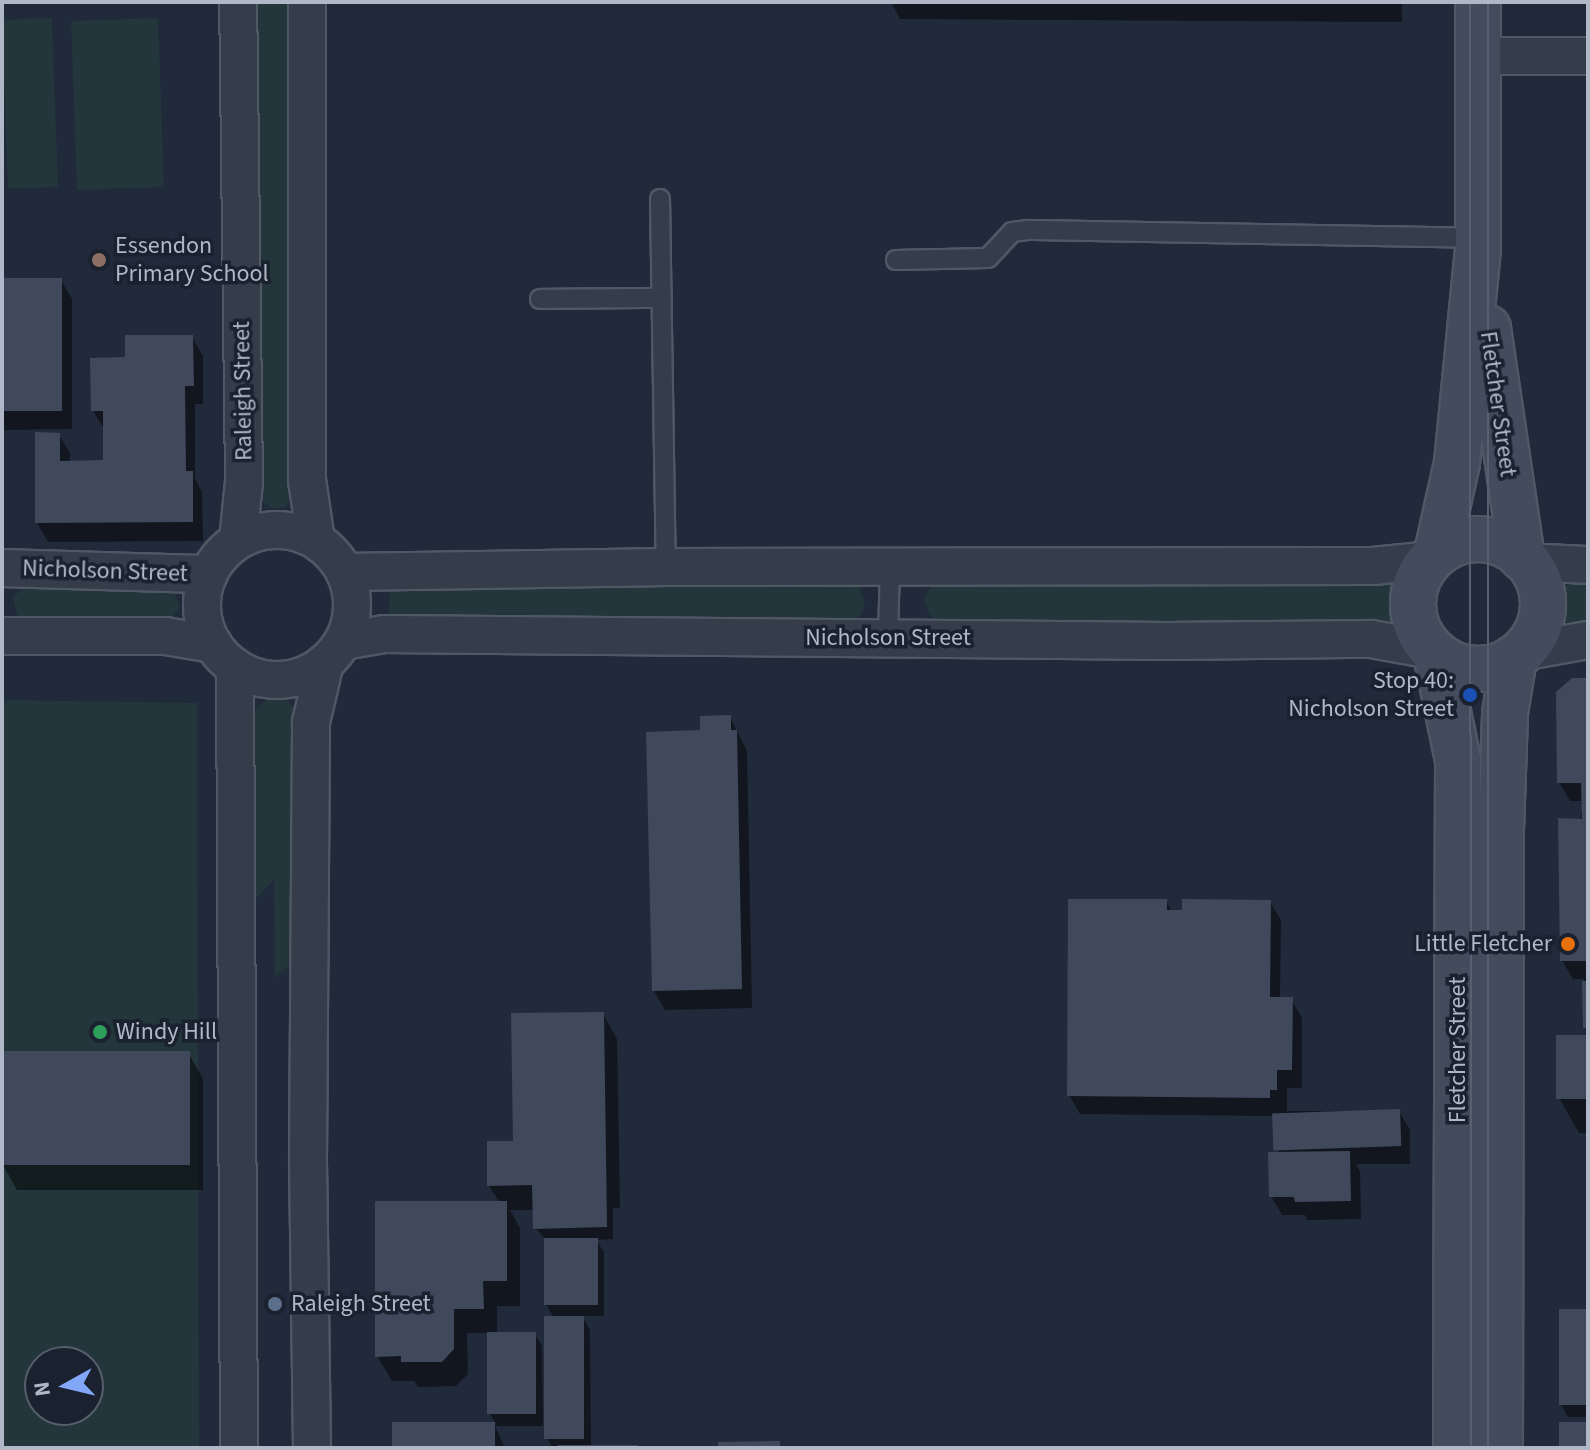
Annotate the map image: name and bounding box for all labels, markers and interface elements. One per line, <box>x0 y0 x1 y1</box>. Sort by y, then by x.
place label: Essendon Primary School <box>115 232 269 288</box>
marker: Essendon Primary School <box>90 251 108 269</box>
street label: Raleigh Street <box>227 321 259 461</box>
street label: Fletcher Street <box>1474 329 1522 479</box>
street label: Nicholson Street <box>22 554 188 588</box>
street label: Nicholson Street <box>805 624 971 652</box>
place label: Stop 40: Nicholson Street <box>1288 667 1454 723</box>
marker: Stop 40: Nicholson Street <box>1461 686 1479 704</box>
place label: Little Fletcher <box>1414 930 1552 958</box>
marker: Little Fletcher <box>1559 935 1577 953</box>
street label: Fletcher Street <box>1444 977 1472 1123</box>
place label: Windy Hill <box>116 1018 217 1046</box>
marker: Windy Hill <box>91 1023 109 1041</box>
place label: Raleigh Street <box>291 1290 431 1318</box>
marker: Raleigh Street <box>266 1295 284 1313</box>
north arrow <box>24 1346 104 1426</box>
text: N <box>25 1380 59 1399</box>

